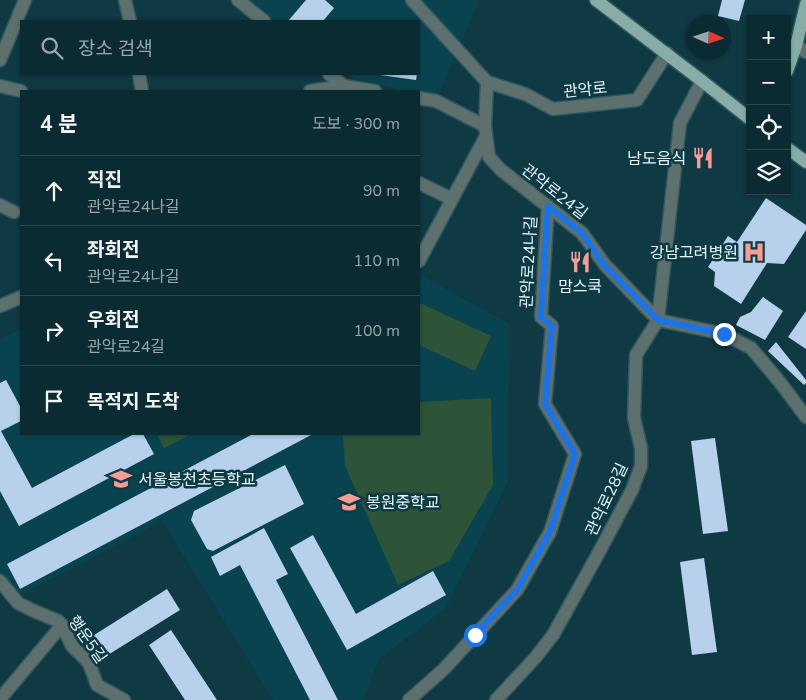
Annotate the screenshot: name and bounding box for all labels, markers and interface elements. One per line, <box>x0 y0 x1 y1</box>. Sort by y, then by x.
north arrow <box>686 15 731 60</box>
map controls <box>746 15 791 195</box>
button: + <box>746 15 791 60</box>
search box <box>20 20 420 75</box>
icon: search <box>38 34 66 62</box>
text: 장소 검색 <box>78 36 153 62</box>
button: − <box>746 60 791 105</box>
street label: 관악로 <box>562 77 608 103</box>
button: locate <box>746 105 791 150</box>
text: 4 분 <box>40 110 78 138</box>
text: 도보 · 300 m <box>312 113 400 135</box>
restaurant icon: 남도음식 <box>690 145 716 171</box>
place label: 남도음식 <box>627 148 686 170</box>
button: layers <box>746 150 791 195</box>
street label: 관악로24길 <box>517 159 592 224</box>
text: 직진 <box>87 167 122 193</box>
icon: ahead <box>40 177 68 205</box>
text: 90 m <box>363 180 400 202</box>
text: 관악로24나길 <box>87 196 180 218</box>
street label: 관악로24나길 <box>516 215 542 309</box>
text: 좌회전 <box>87 237 139 263</box>
hospital icon: 강남고려병원 <box>741 239 767 265</box>
place label: 강남고려병원 <box>650 242 738 264</box>
icon: left <box>40 247 68 275</box>
restaurant icon: 맘스쿡 <box>567 249 593 275</box>
text: 110 m <box>353 250 400 272</box>
text: 관악로24나길 <box>87 266 180 288</box>
place label: 맘스쿡 <box>558 276 602 298</box>
text: 우회전 <box>87 307 139 333</box>
icon: right <box>40 317 68 345</box>
text: 100 m <box>353 320 400 342</box>
route end <box>713 323 736 346</box>
text: 관악로24길 <box>87 336 165 358</box>
icon: arrive <box>40 387 68 415</box>
text: 목적지 도착 <box>87 389 180 415</box>
street label: 관악로28길 <box>580 459 633 539</box>
school or university icon: 서울봉천초등학교 <box>108 466 134 492</box>
place label: 서울봉천초등학교 <box>138 469 256 491</box>
school or university icon: 봉원중학교 <box>336 489 362 515</box>
place label: 봉원중학교 <box>366 492 440 514</box>
street label: 행운5길 <box>63 611 112 668</box>
route start <box>464 624 487 647</box>

